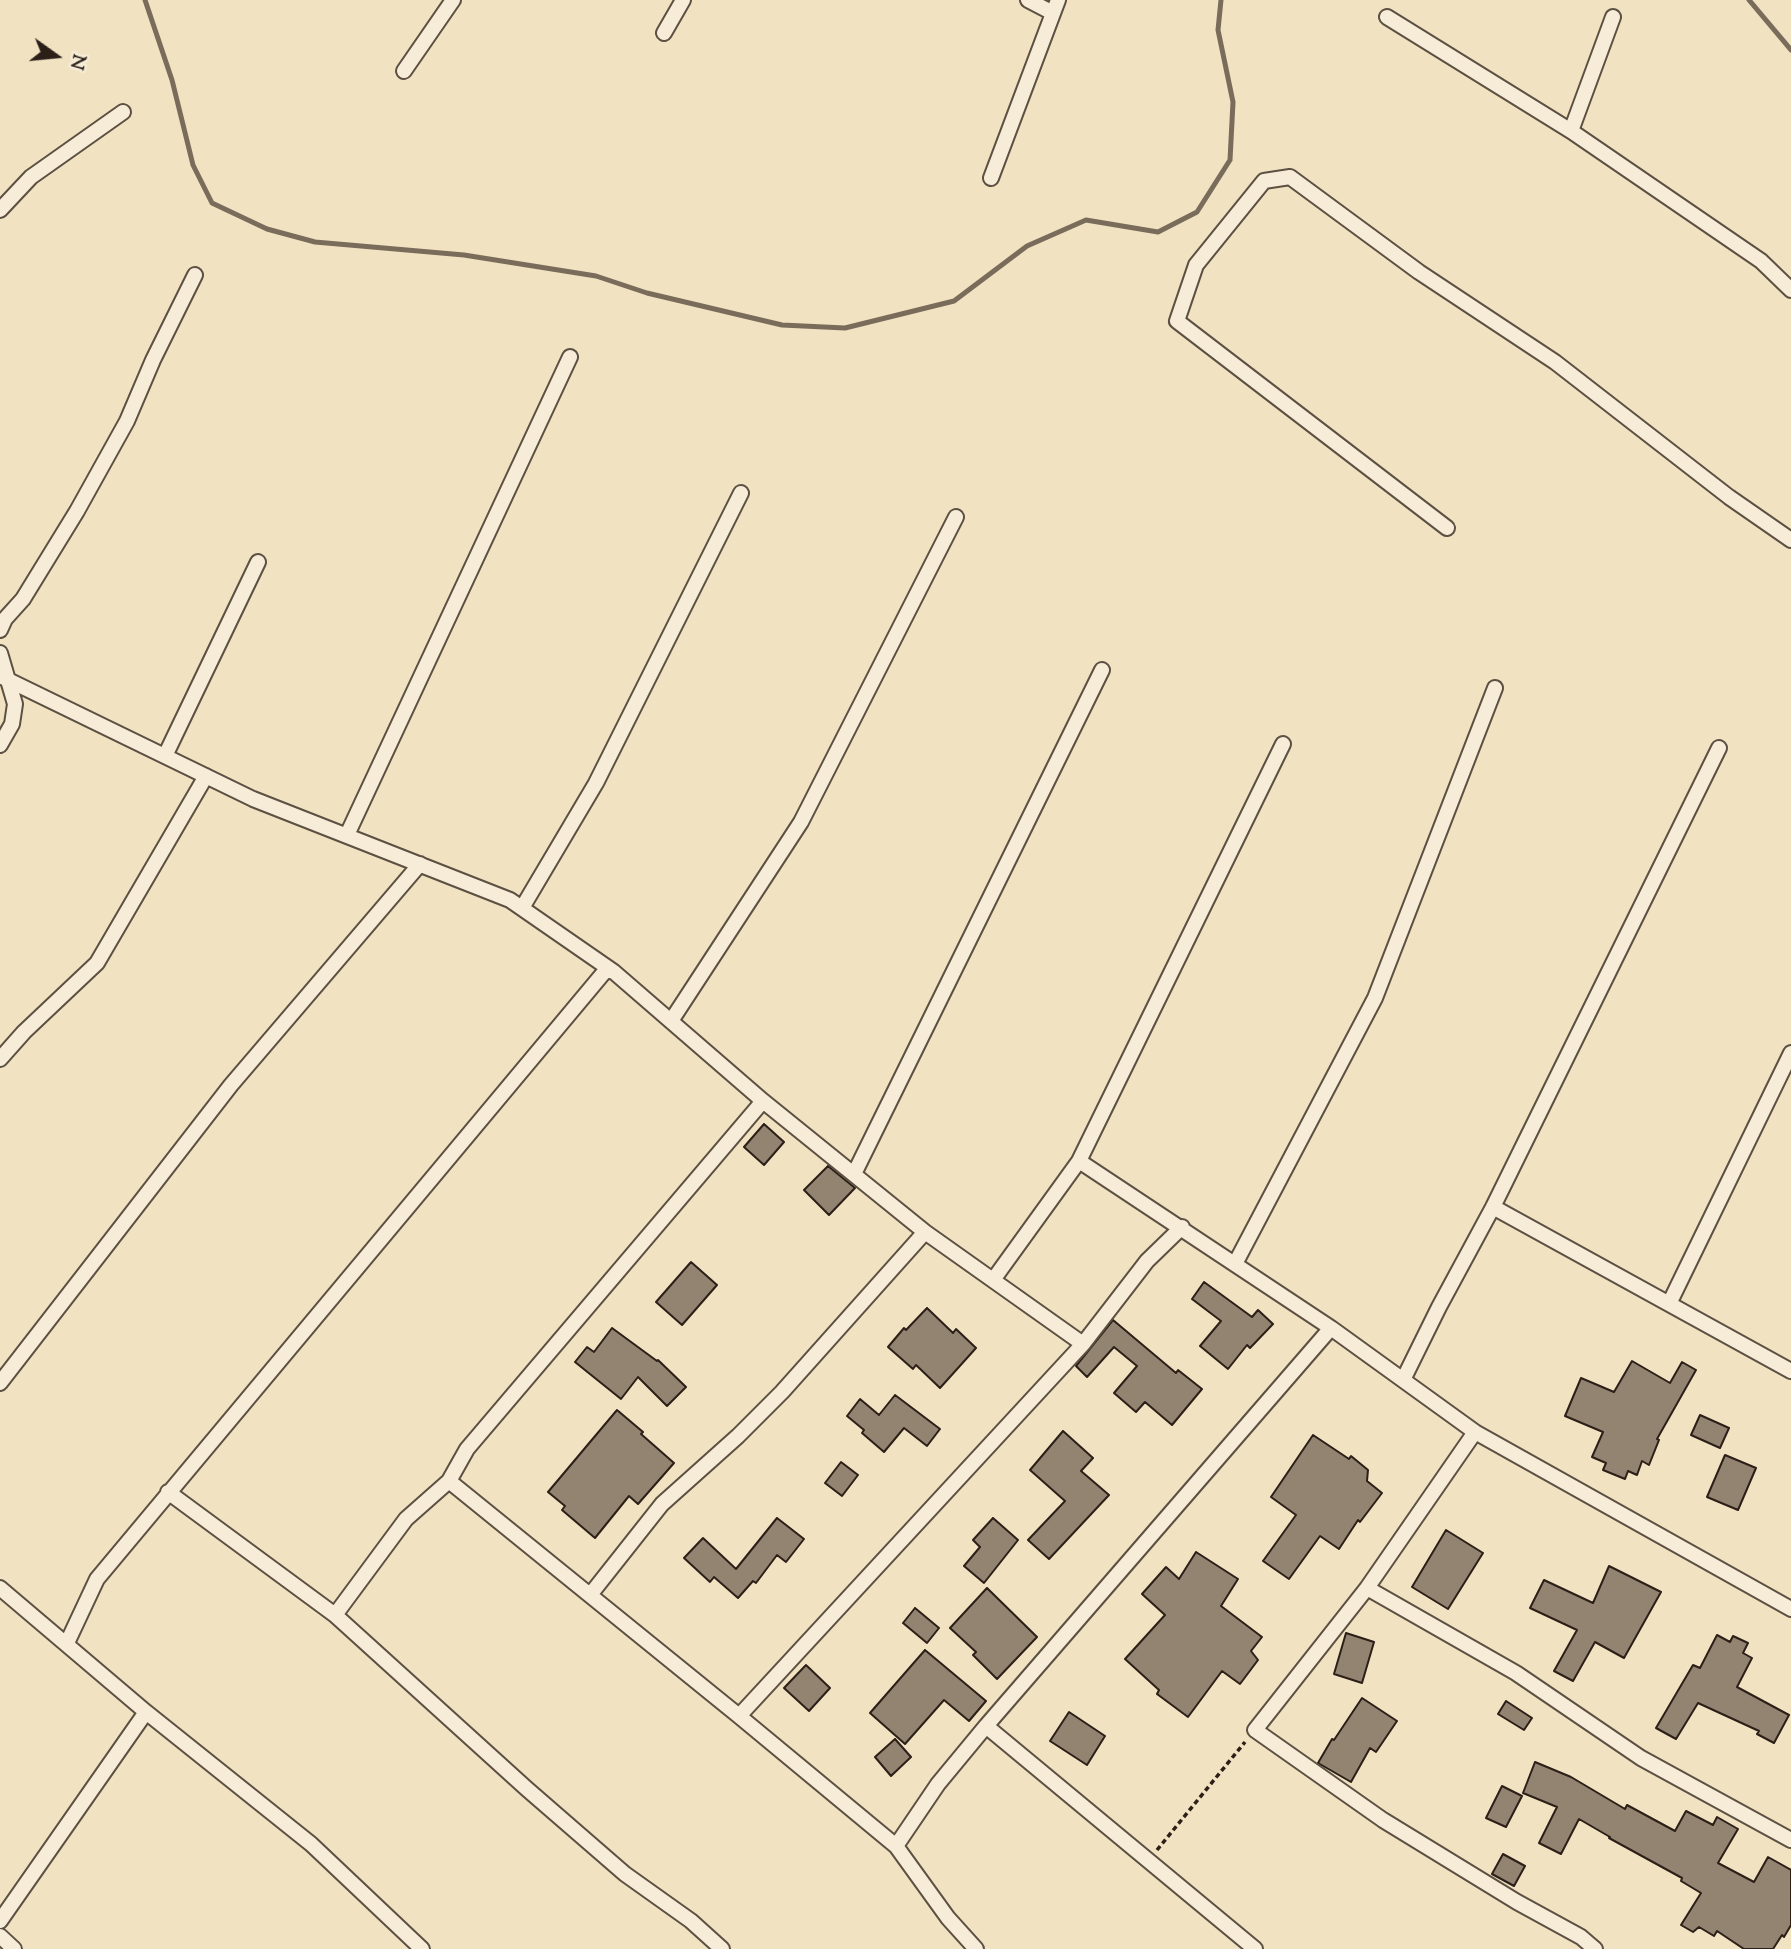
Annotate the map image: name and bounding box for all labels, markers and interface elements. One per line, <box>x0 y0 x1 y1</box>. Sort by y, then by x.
north arrow <box>21 21 91 91</box>
text: N <box>62 51 92 72</box>

